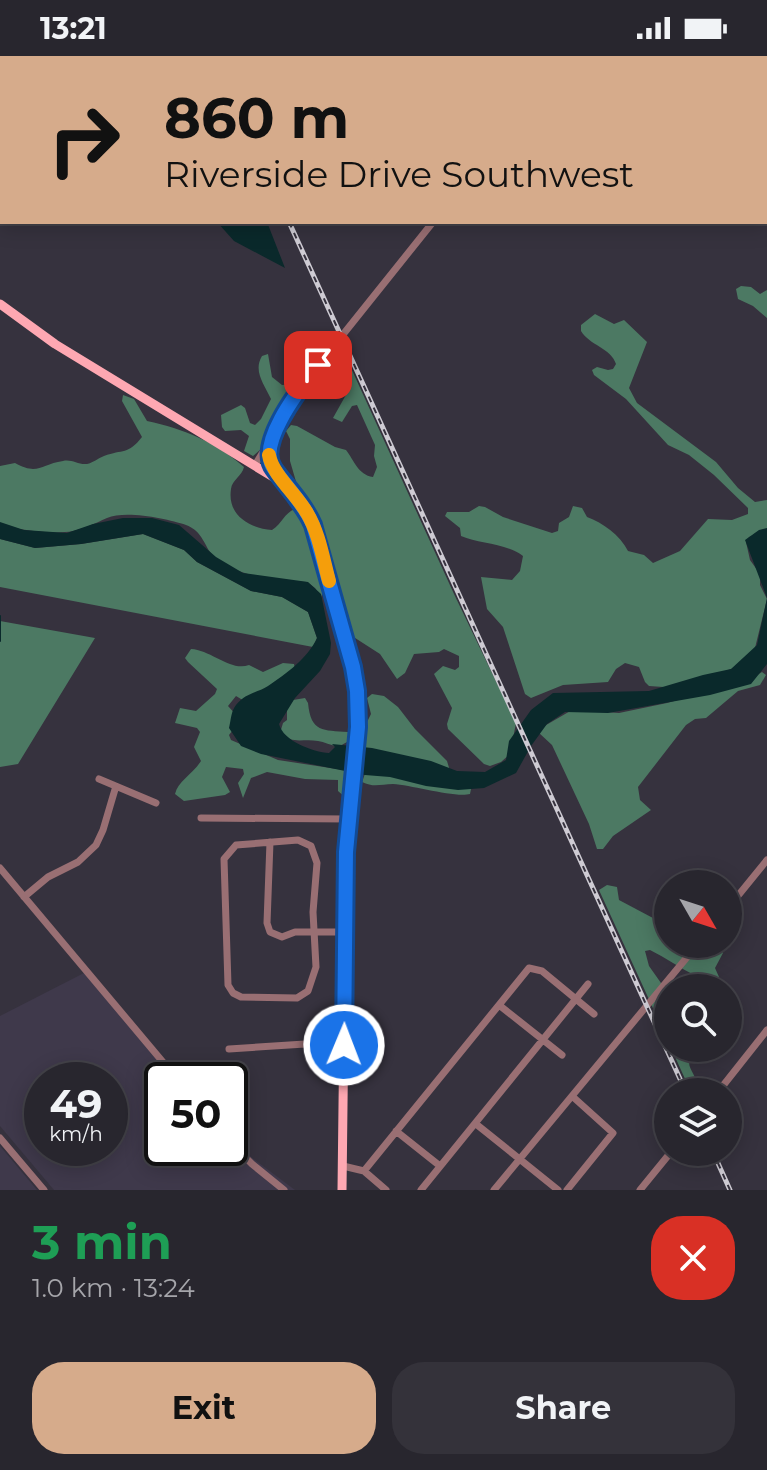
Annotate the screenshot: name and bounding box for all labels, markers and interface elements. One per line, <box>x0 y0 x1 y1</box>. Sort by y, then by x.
text: 13:21 <box>40 10 107 47</box>
text: 860 m <box>164 84 349 152</box>
icon: right <box>32 88 136 192</box>
text: Riverside Drive Southwest <box>164 152 634 196</box>
pin <box>284 331 352 399</box>
icon: arrive <box>296 343 340 387</box>
north arrow <box>654 870 742 958</box>
map controls <box>654 870 742 1166</box>
button: search <box>654 974 742 1062</box>
position arrow <box>302 1003 386 1087</box>
speed limit sign: 50 <box>144 1062 248 1166</box>
button: layers <box>654 1078 742 1166</box>
text: 49 <box>50 1079 102 1128</box>
text: km/h <box>49 1122 103 1146</box>
text: 3 min <box>32 1213 172 1271</box>
button: close <box>651 1216 735 1300</box>
text: 1.0 km · 13:24 <box>32 1272 195 1304</box>
button: Exit <box>32 1362 376 1454</box>
button: Share <box>392 1362 735 1454</box>

